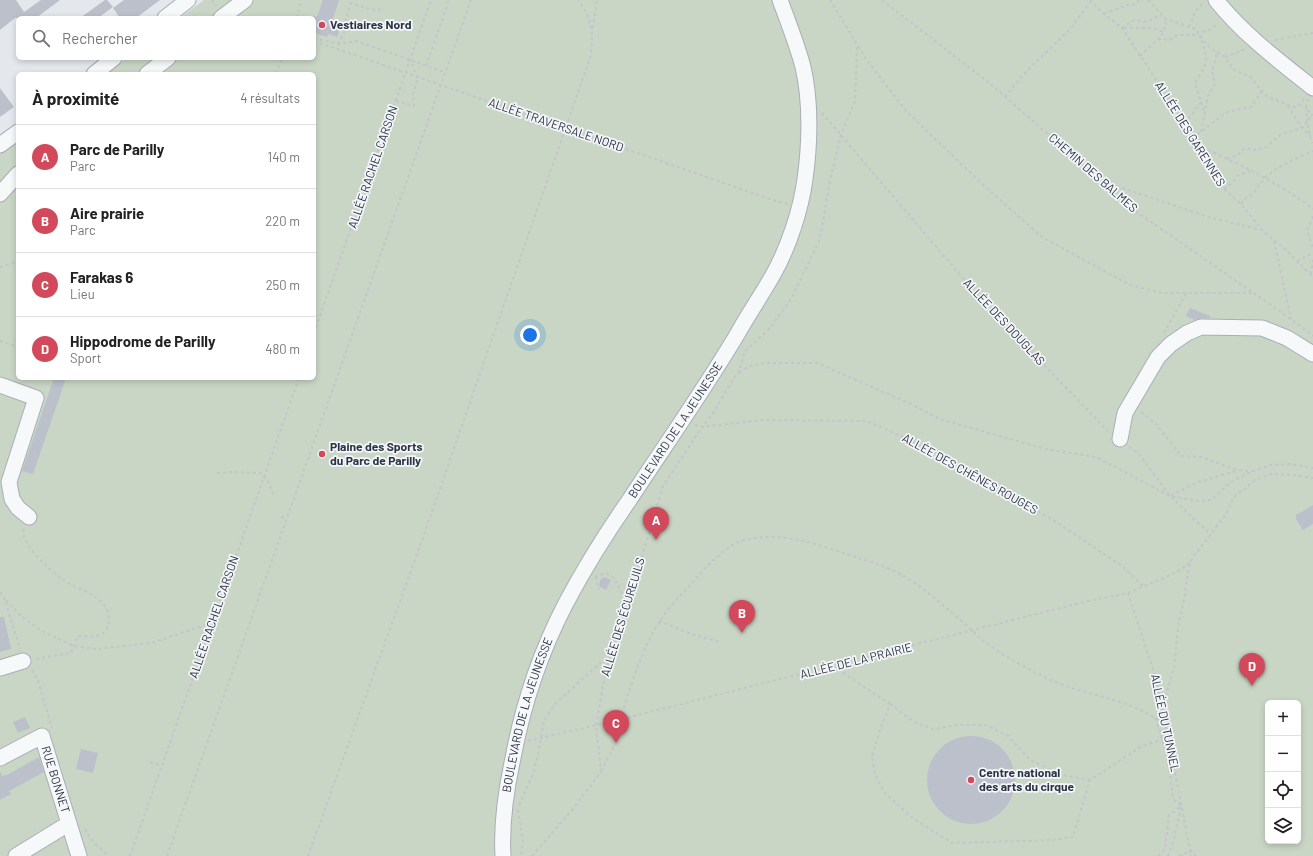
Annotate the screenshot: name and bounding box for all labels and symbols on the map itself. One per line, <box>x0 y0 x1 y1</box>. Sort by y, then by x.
place label: Vestiaires Nord <box>330 17 412 31</box>
marker: Vestiaires Nord <box>317 20 327 30</box>
street label: ALLÉE DES GARENNES <box>1153 78 1229 189</box>
street label: ALLÉE TRAVERSALE NORD <box>487 94 626 154</box>
street label: ALLÉE RACHEL CARSON <box>344 103 400 230</box>
street label: CHEMIN DES BALMES <box>1046 130 1141 215</box>
street label: ALLÉE DES DOUGLAS <box>961 275 1048 367</box>
your location <box>520 325 540 345</box>
street label: BOULEVARD DE LA JEUNESSE <box>625 359 725 500</box>
street label: ALLÉE DES CHÊNES ROUGES <box>900 430 1041 516</box>
place label: Plaine des Sports du Parc de Parilly <box>330 439 423 467</box>
marker: Plaine des Sports du Parc de Parilly <box>317 449 327 459</box>
pin: A <box>643 507 669 540</box>
street label: ALLÉE RACHEL CARSON <box>185 553 241 680</box>
street label: ALLÉE DES ÉCUREUILS <box>597 556 647 678</box>
pin: B <box>729 600 755 633</box>
street label: BOULEVARD DE LA JEUNESSE <box>499 635 555 793</box>
street label: ALLÉE DE LA PRAIRIE <box>798 639 913 681</box>
pin: D <box>1239 653 1265 686</box>
street label: ALLÉE DU TUNNEL <box>1149 672 1183 773</box>
pin: C <box>603 710 629 743</box>
street label: RUE BONNET <box>39 744 73 815</box>
place label: Centre national des arts du cirque <box>979 765 1075 793</box>
marker: Centre national des arts du cirque <box>966 775 976 785</box>

